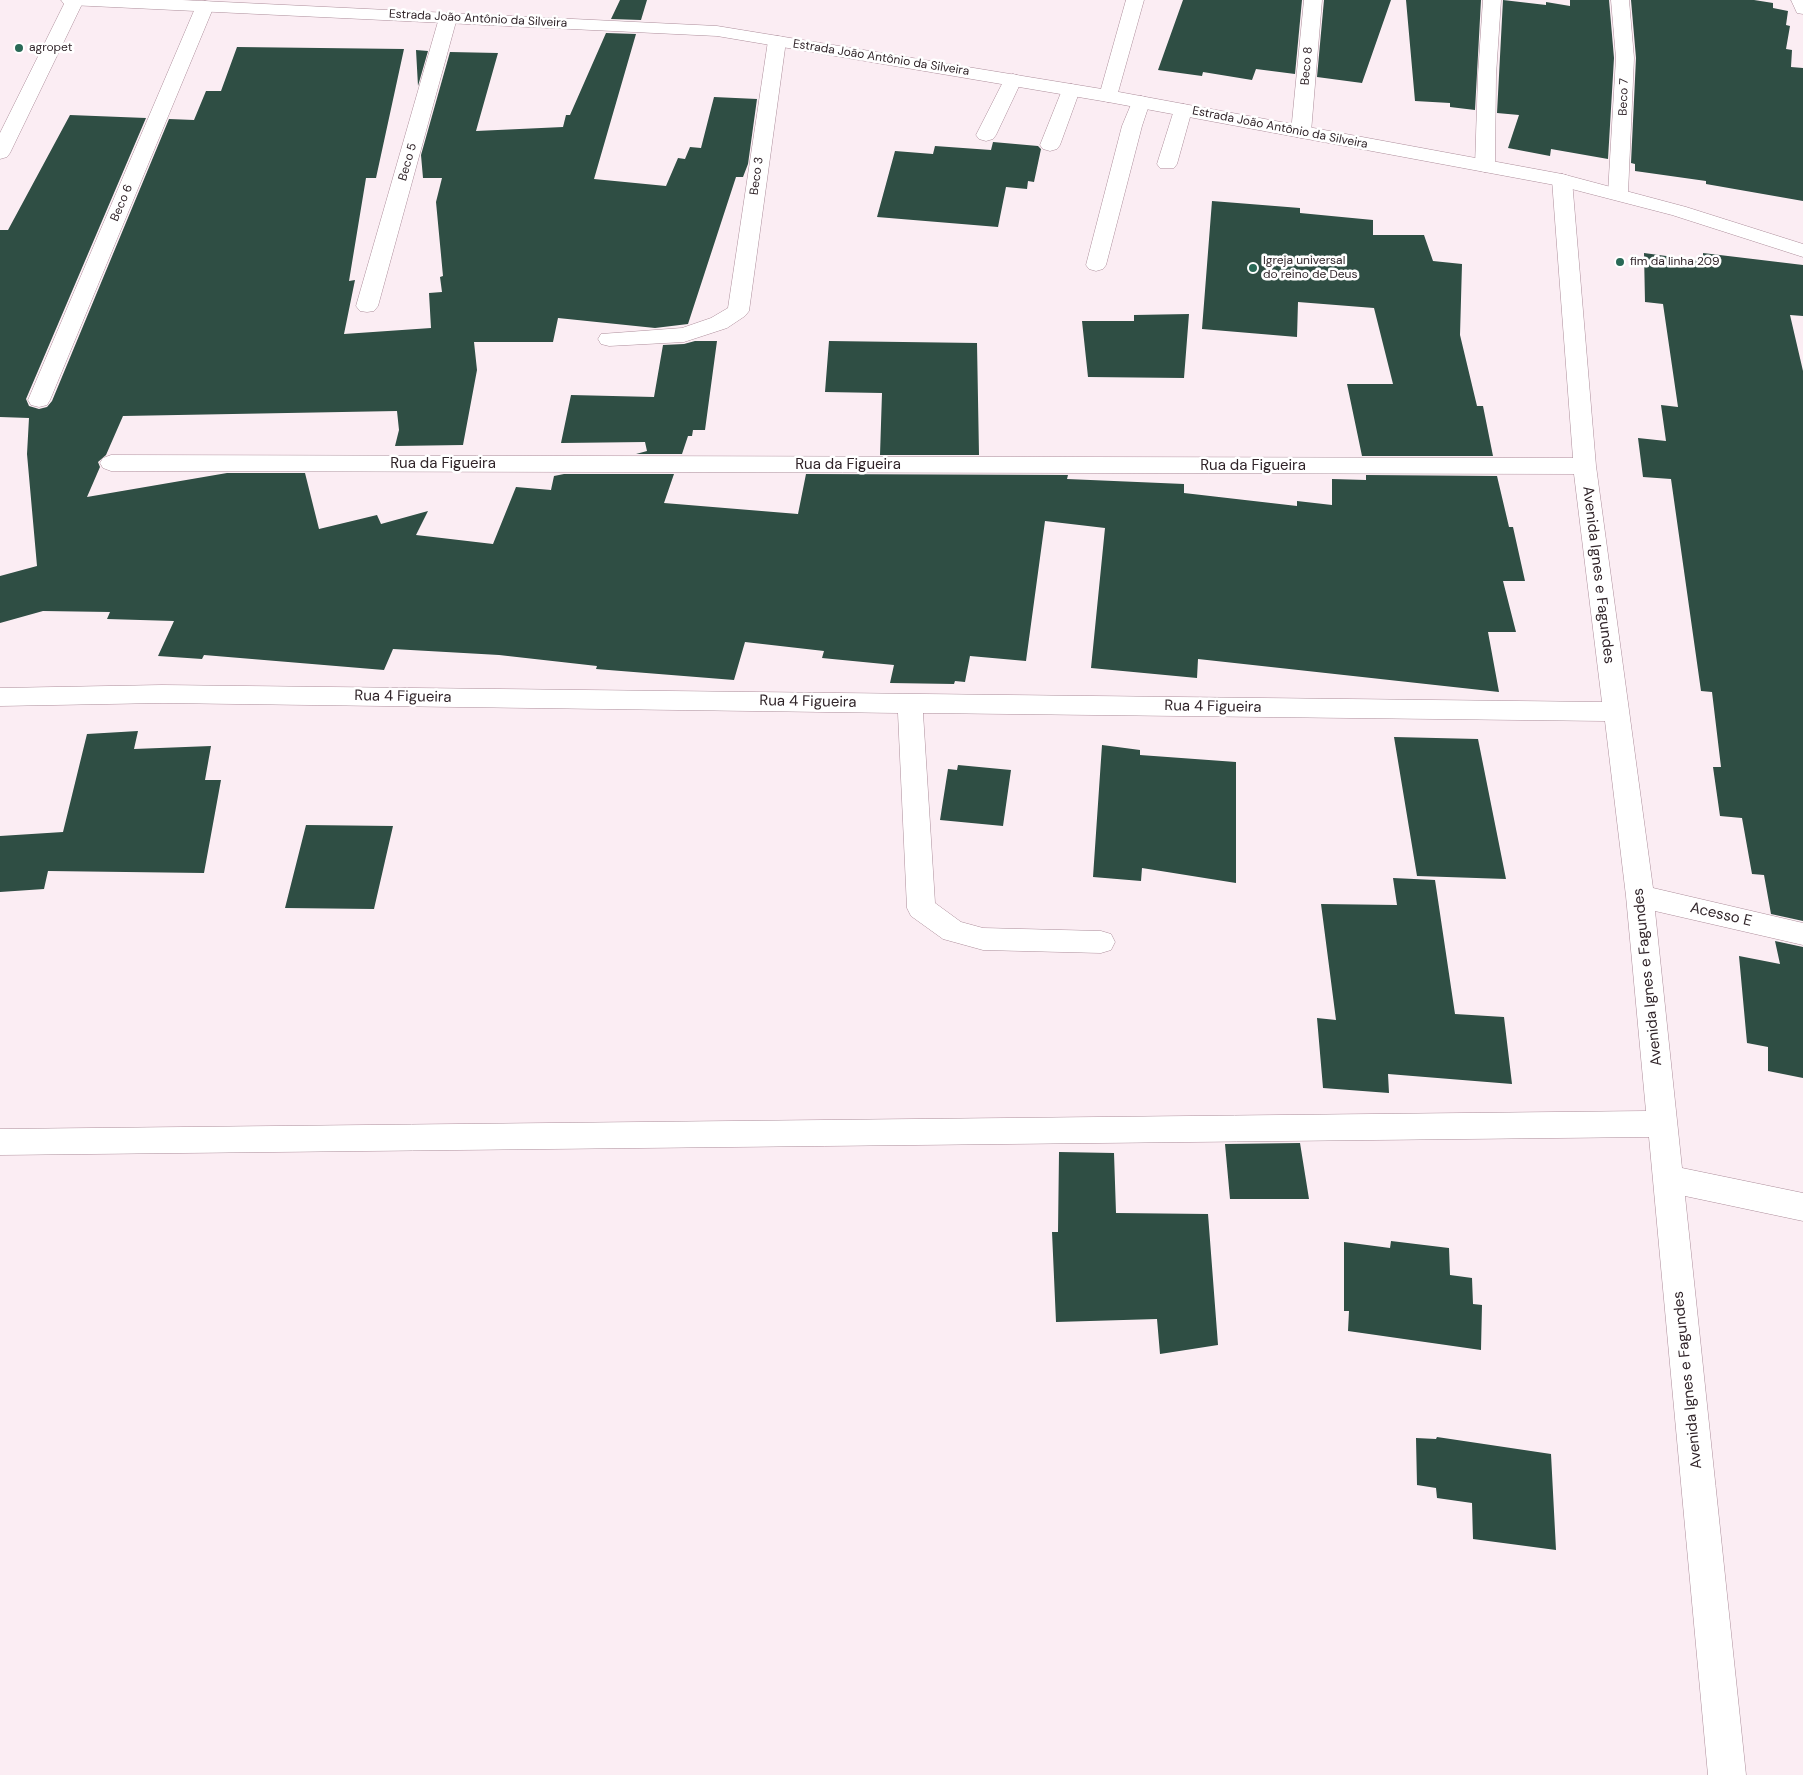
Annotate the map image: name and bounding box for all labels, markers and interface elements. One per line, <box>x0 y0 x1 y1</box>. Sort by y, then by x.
street label: Estrada João Antônio da Silveira <box>389 7 567 31</box>
street label: Estrada João Antônio da Silveira <box>792 37 970 79</box>
place label: agropet <box>29 41 72 55</box>
marker: agropet <box>13 42 25 54</box>
street label: Beco 8 <box>1298 46 1316 86</box>
street label: Beco 7 <box>1616 78 1632 116</box>
street label: Estrada João Antônio da Silveira <box>1191 104 1369 152</box>
street label: Beco 5 <box>396 141 420 183</box>
street label: Beco 3 <box>747 156 767 196</box>
street label: Beco 6 <box>108 182 136 224</box>
place label: Igreja universal do reino de Deus <box>1263 254 1357 282</box>
place label: fim da linha 209 <box>1630 255 1719 269</box>
marker: fim da linha 209 <box>1614 256 1626 268</box>
marker: Igreja universal do reino de Deus <box>1247 262 1259 274</box>
street label: Rua da Figueira <box>390 455 496 473</box>
street label: Rua da Figueira <box>795 456 901 474</box>
street label: Rua da Figueira <box>1200 457 1306 475</box>
street label: Avenida Ignes e Fagundes <box>1578 485 1618 665</box>
street label: Rua 4 Figueira <box>354 687 452 707</box>
street label: Rua 4 Figueira <box>759 692 857 712</box>
street label: Rua 4 Figueira <box>1164 697 1262 717</box>
street label: Avenida Ignes e Fagundes <box>1630 887 1666 1067</box>
street label: Acesso E <box>1688 899 1754 931</box>
street label: Avenida Ignes e Fagundes <box>1670 1290 1706 1470</box>

